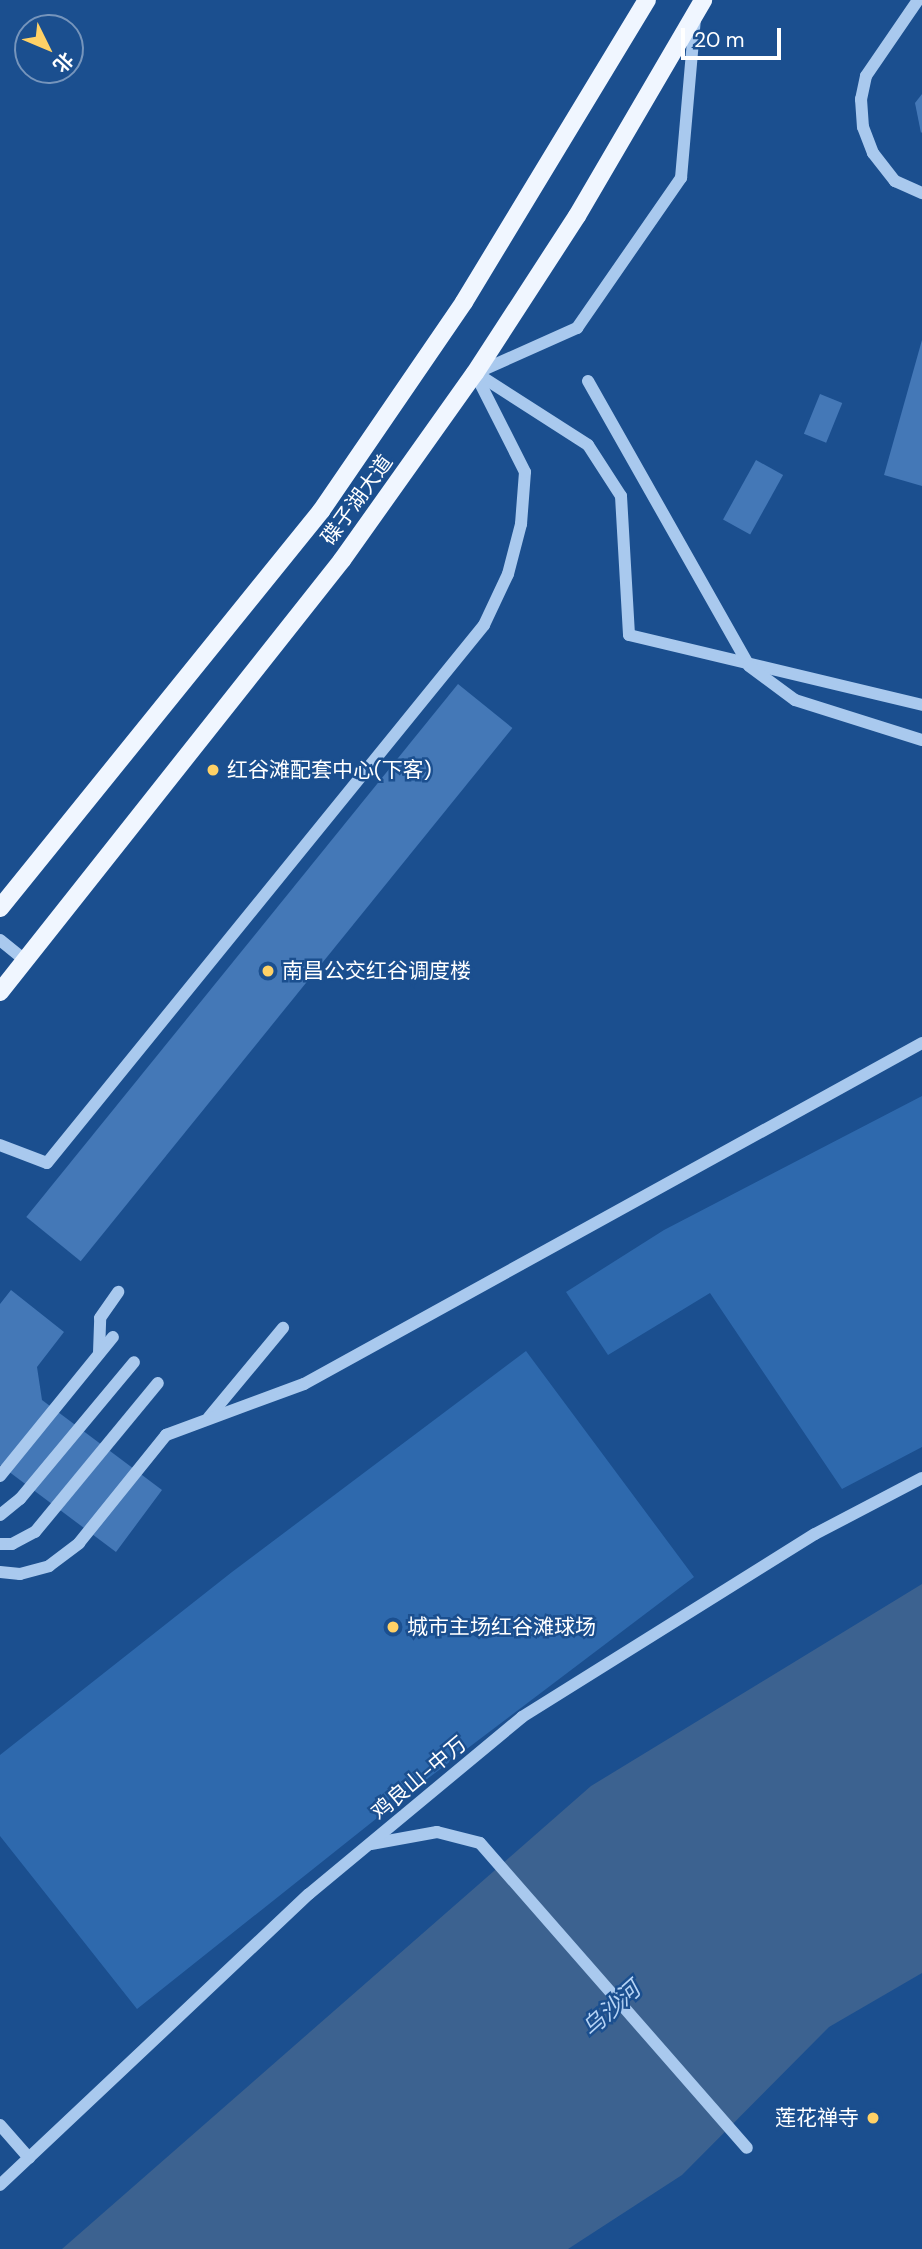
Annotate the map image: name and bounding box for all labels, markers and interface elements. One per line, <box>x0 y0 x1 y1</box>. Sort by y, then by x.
north arrow <box>14 14 84 84</box>
scale bar <box>684 14 784 58</box>
text: 20 m <box>694 26 745 54</box>
text: 北 <box>48 47 79 78</box>
street label: 碟子湖大道 <box>316 450 398 550</box>
place label: 红谷滩配套中心(下客) <box>227 757 432 783</box>
marker: 红谷滩配套中心(下客) <box>205 762 221 778</box>
place label: 南昌公交红谷调度楼 <box>282 958 471 984</box>
marker: 南昌公交红谷调度楼 <box>260 963 276 979</box>
place label: 城市主场红谷滩球场 <box>407 1614 596 1640</box>
marker: 城市主场红谷滩球场 <box>385 1619 401 1635</box>
street label: 鸡良山-中万 <box>366 1731 472 1825</box>
water label: 乌沙河 <box>576 1976 646 2042</box>
place label: 莲花禅寺 <box>775 2105 859 2131</box>
marker: 莲花禅寺 <box>865 2110 881 2126</box>

